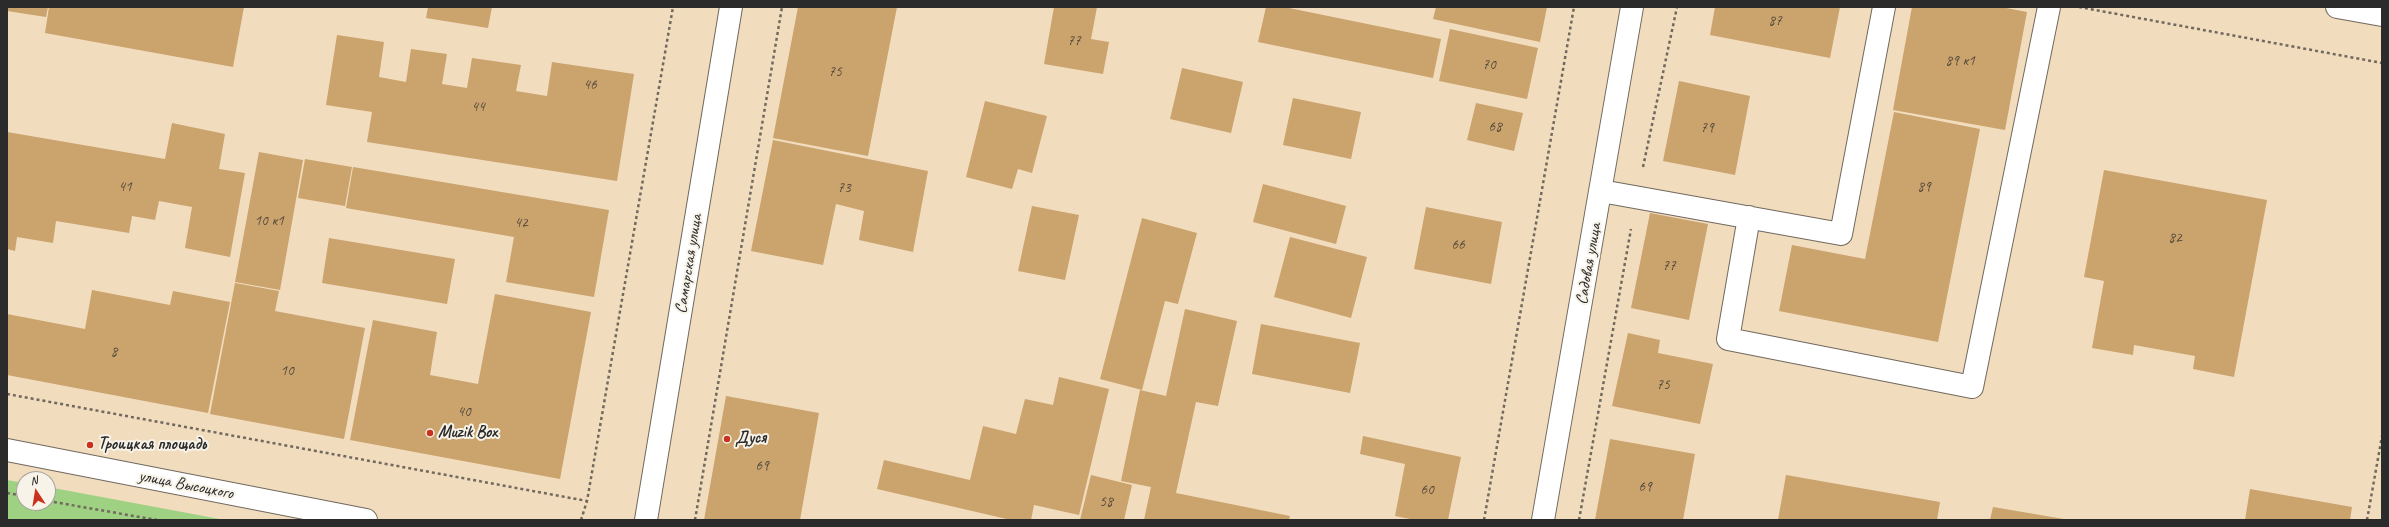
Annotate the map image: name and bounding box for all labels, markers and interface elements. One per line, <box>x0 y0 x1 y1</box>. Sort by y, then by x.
house number: 87 <box>1768 12 1782 30</box>
house number: 77 <box>1067 32 1081 50</box>
house number: 89 к1 <box>1945 52 1975 70</box>
house number: 70 <box>1482 56 1496 74</box>
house number: 75 <box>828 63 842 81</box>
house number: 46 <box>583 76 597 94</box>
house number: 44 <box>471 98 485 116</box>
house number: 68 <box>1488 118 1502 136</box>
house number: 79 <box>1700 119 1714 137</box>
house number: 41 <box>118 178 132 196</box>
house number: 89 <box>1917 178 1931 196</box>
house number: 73 <box>837 179 851 197</box>
house number: 10 к1 <box>254 212 284 230</box>
street label: Самарская улица <box>671 213 707 315</box>
house number: 42 <box>514 214 528 232</box>
street label: Садовая улица <box>1572 222 1606 306</box>
house number: 82 <box>2168 229 2182 247</box>
house number: 66 <box>1451 236 1465 254</box>
house number: 77 <box>1662 257 1676 275</box>
house number: 8 <box>111 343 117 361</box>
house number: 10 <box>280 362 294 380</box>
house number: 75 <box>1656 376 1670 394</box>
house number: 40 <box>457 403 471 421</box>
place label: Muzik Box <box>438 423 497 443</box>
marker: Muzik Box <box>425 428 435 438</box>
place label: Дуся <box>735 429 766 449</box>
marker: Дуся <box>722 434 732 444</box>
place label: Троицкая площадь <box>98 435 206 455</box>
marker: Троицкая площадь <box>85 440 95 450</box>
house number: 69 <box>755 457 769 475</box>
street label: улица Высоцкого <box>137 466 235 504</box>
north arrow <box>16 471 56 511</box>
text: N <box>29 473 39 488</box>
house number: 69 <box>1638 478 1652 496</box>
house number: 60 <box>1420 481 1434 499</box>
house number: 58 <box>1099 493 1113 511</box>

